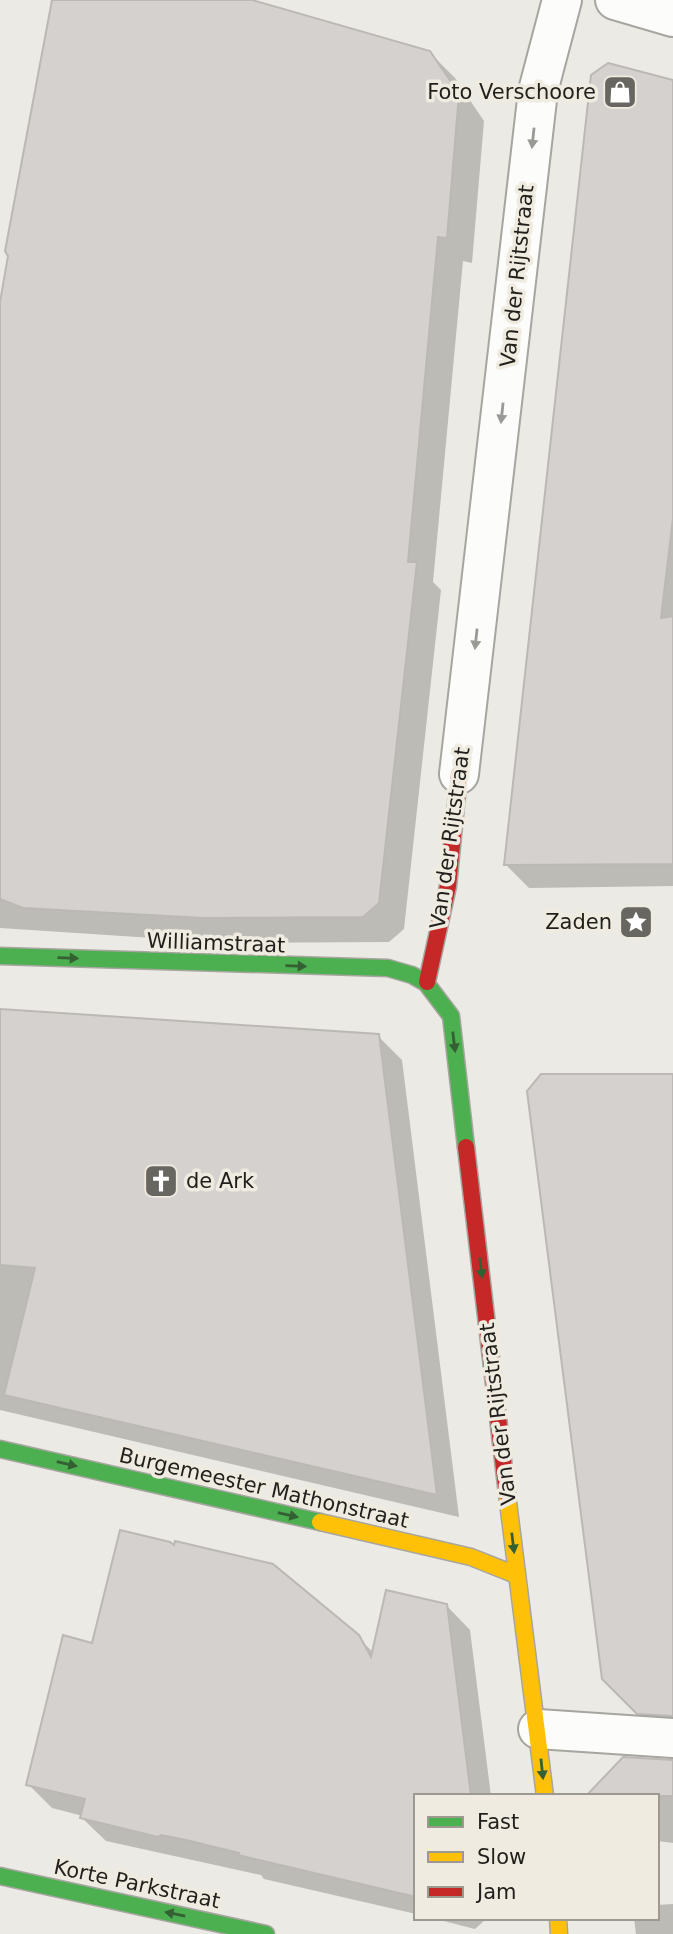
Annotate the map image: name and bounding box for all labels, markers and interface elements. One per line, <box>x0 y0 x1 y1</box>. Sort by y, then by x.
shop icon: Foto Verschoore <box>601 73 639 111</box>
place label: Foto Verschoore <box>427 80 596 104</box>
one-way arrow <box>527 128 538 150</box>
street label: Van der Rijtstraat <box>495 184 539 368</box>
one-way arrow <box>496 402 507 424</box>
one-way arrow <box>470 628 481 650</box>
street label: Van der Rijtstraat <box>425 746 475 930</box>
place icon: Zaden <box>617 903 655 941</box>
place label: Zaden <box>545 910 612 934</box>
street label: Williamstraat <box>146 929 286 957</box>
one-way arrow <box>57 953 79 964</box>
one-way arrow <box>285 961 307 972</box>
one-way arrow <box>449 1032 460 1054</box>
church icon: de Ark <box>142 1162 180 1200</box>
place label: de Ark <box>186 1169 255 1193</box>
one-way arrow <box>475 1258 486 1280</box>
street label: Van der Rijtstraat <box>475 1322 521 1506</box>
street label: Burgemeester Mathonstraat <box>117 1443 411 1533</box>
one-way arrow <box>56 1459 78 1470</box>
one-way arrow <box>277 1510 299 1521</box>
one-way arrow <box>507 1532 518 1554</box>
one-way arrow <box>537 1758 548 1780</box>
legend <box>414 1794 659 1920</box>
text: Fast <box>477 1810 519 1834</box>
text: Slow <box>477 1845 526 1869</box>
street label: Korte Parkstraat <box>52 1855 222 1913</box>
text: Jam <box>475 1880 517 1904</box>
one-way arrow <box>164 1909 186 1920</box>

